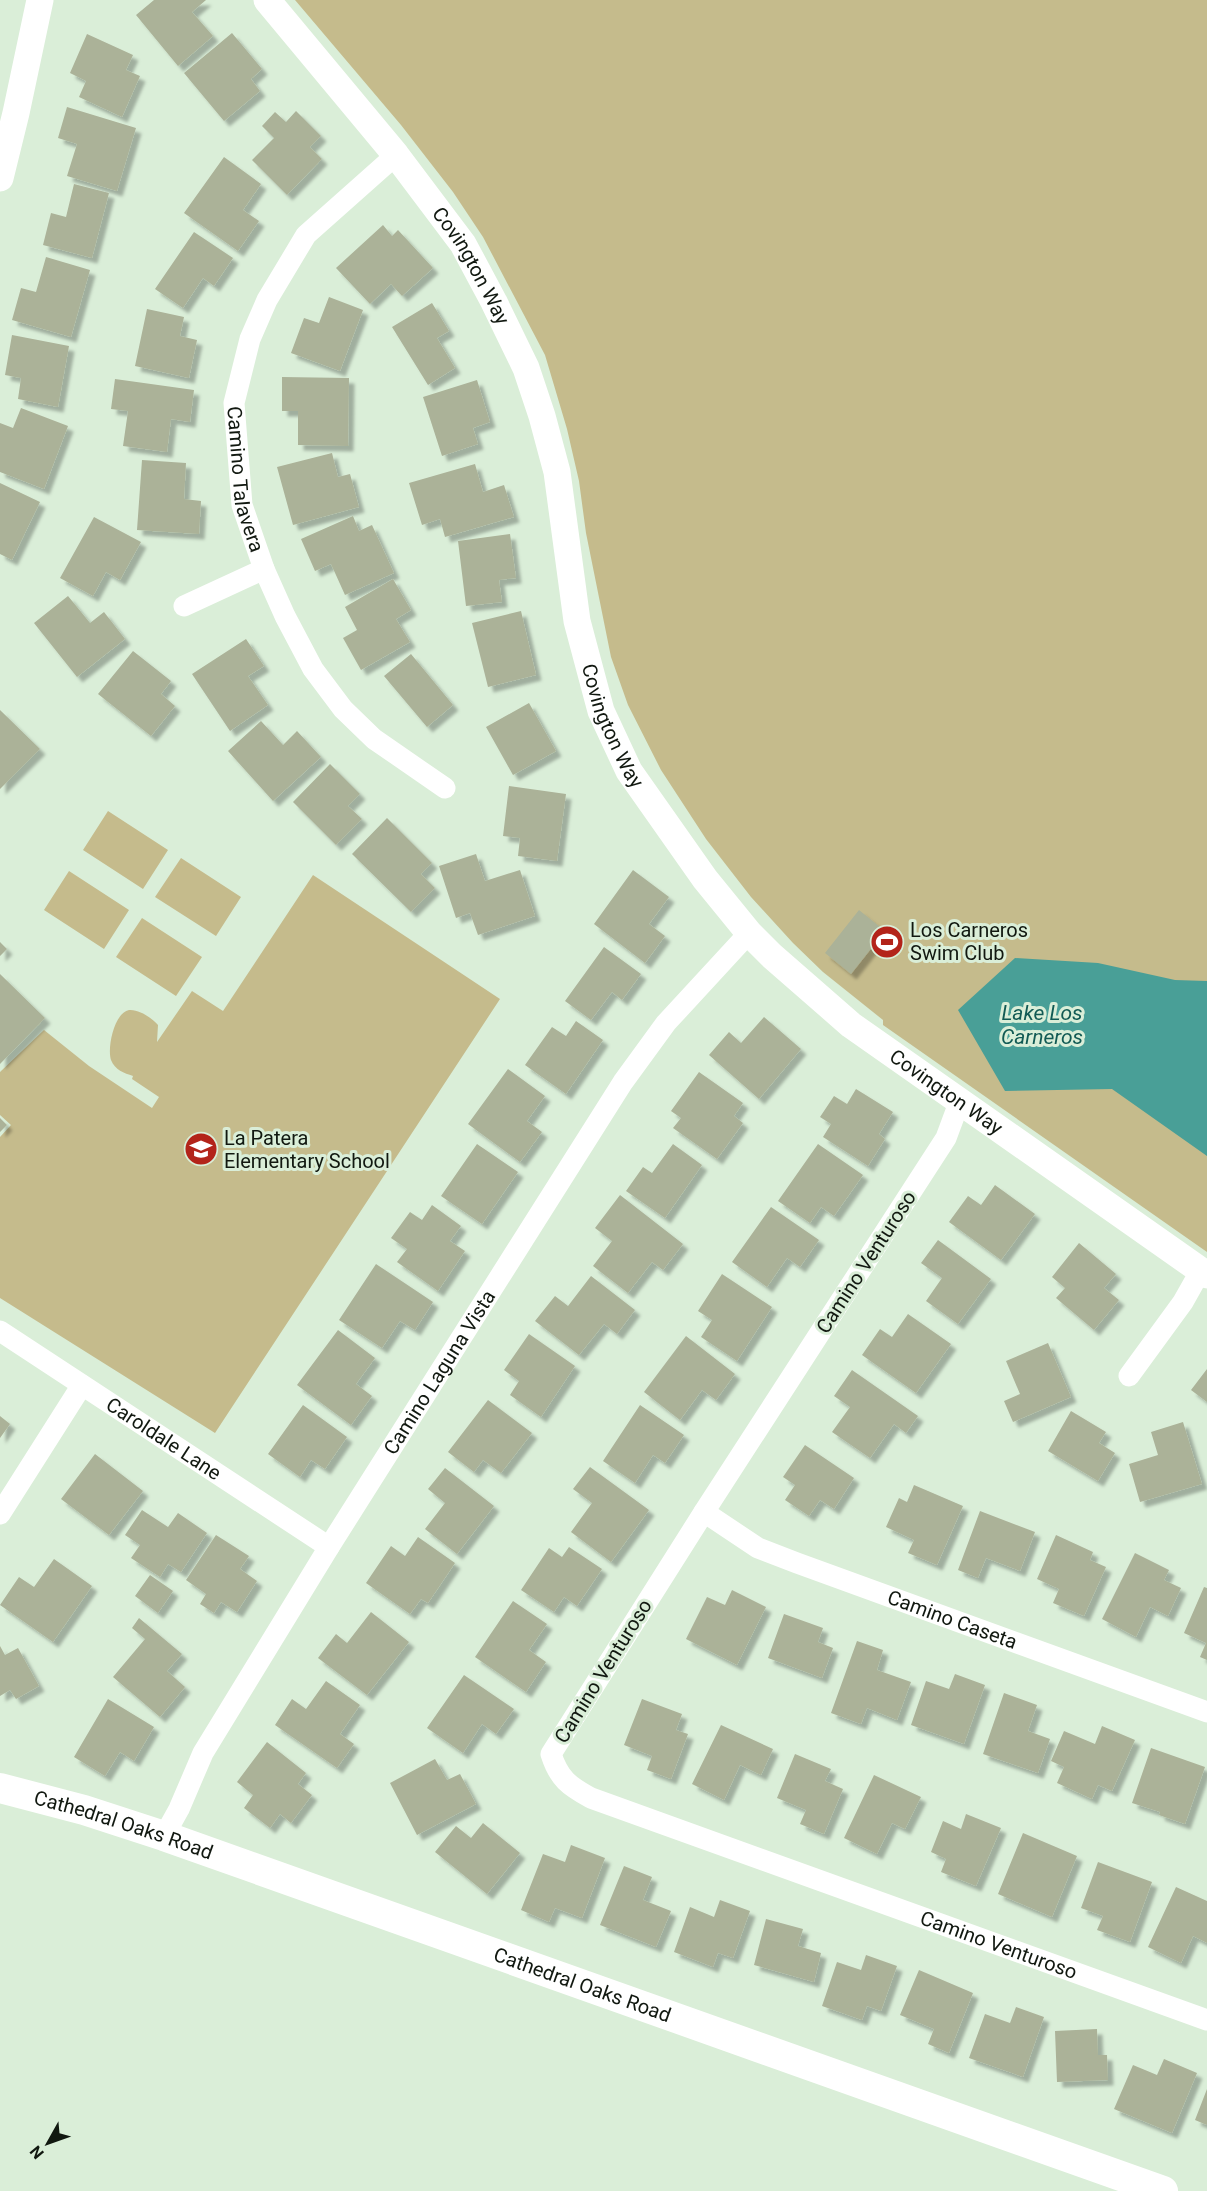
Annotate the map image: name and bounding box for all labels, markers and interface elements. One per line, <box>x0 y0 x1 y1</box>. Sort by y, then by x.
street label: Covington Way <box>427 202 515 329</box>
street label: Camino Talavera <box>222 405 269 555</box>
street label: Covington Way <box>577 661 649 793</box>
place label: Los Carneros Swim Club <box>910 918 1028 965</box>
sports icon: Los Carneros Swim Club <box>869 924 905 960</box>
water label: Lake Los Carneros <box>1001 1001 1083 1049</box>
street label: Covington Way <box>885 1044 1008 1140</box>
place label: La Patera Elementary School <box>224 1126 390 1173</box>
school or university icon: La Patera Elementary School <box>183 1131 219 1167</box>
street label: Camino Venturoso <box>811 1186 921 1338</box>
street label: Camino Laguna Vista <box>379 1286 500 1459</box>
street label: Caroldale Lane <box>102 1392 226 1485</box>
street label: Camino Caseta <box>884 1585 1020 1654</box>
street label: Camino Venturoso <box>549 1595 657 1747</box>
street label: Cathedral Oaks Road <box>32 1785 216 1864</box>
street label: Camino Venturoso <box>917 1906 1080 1984</box>
street label: Cathedral Oaks Road <box>491 1942 674 2027</box>
north arrow <box>18 2113 78 2173</box>
text: N <box>26 2142 48 2163</box>

